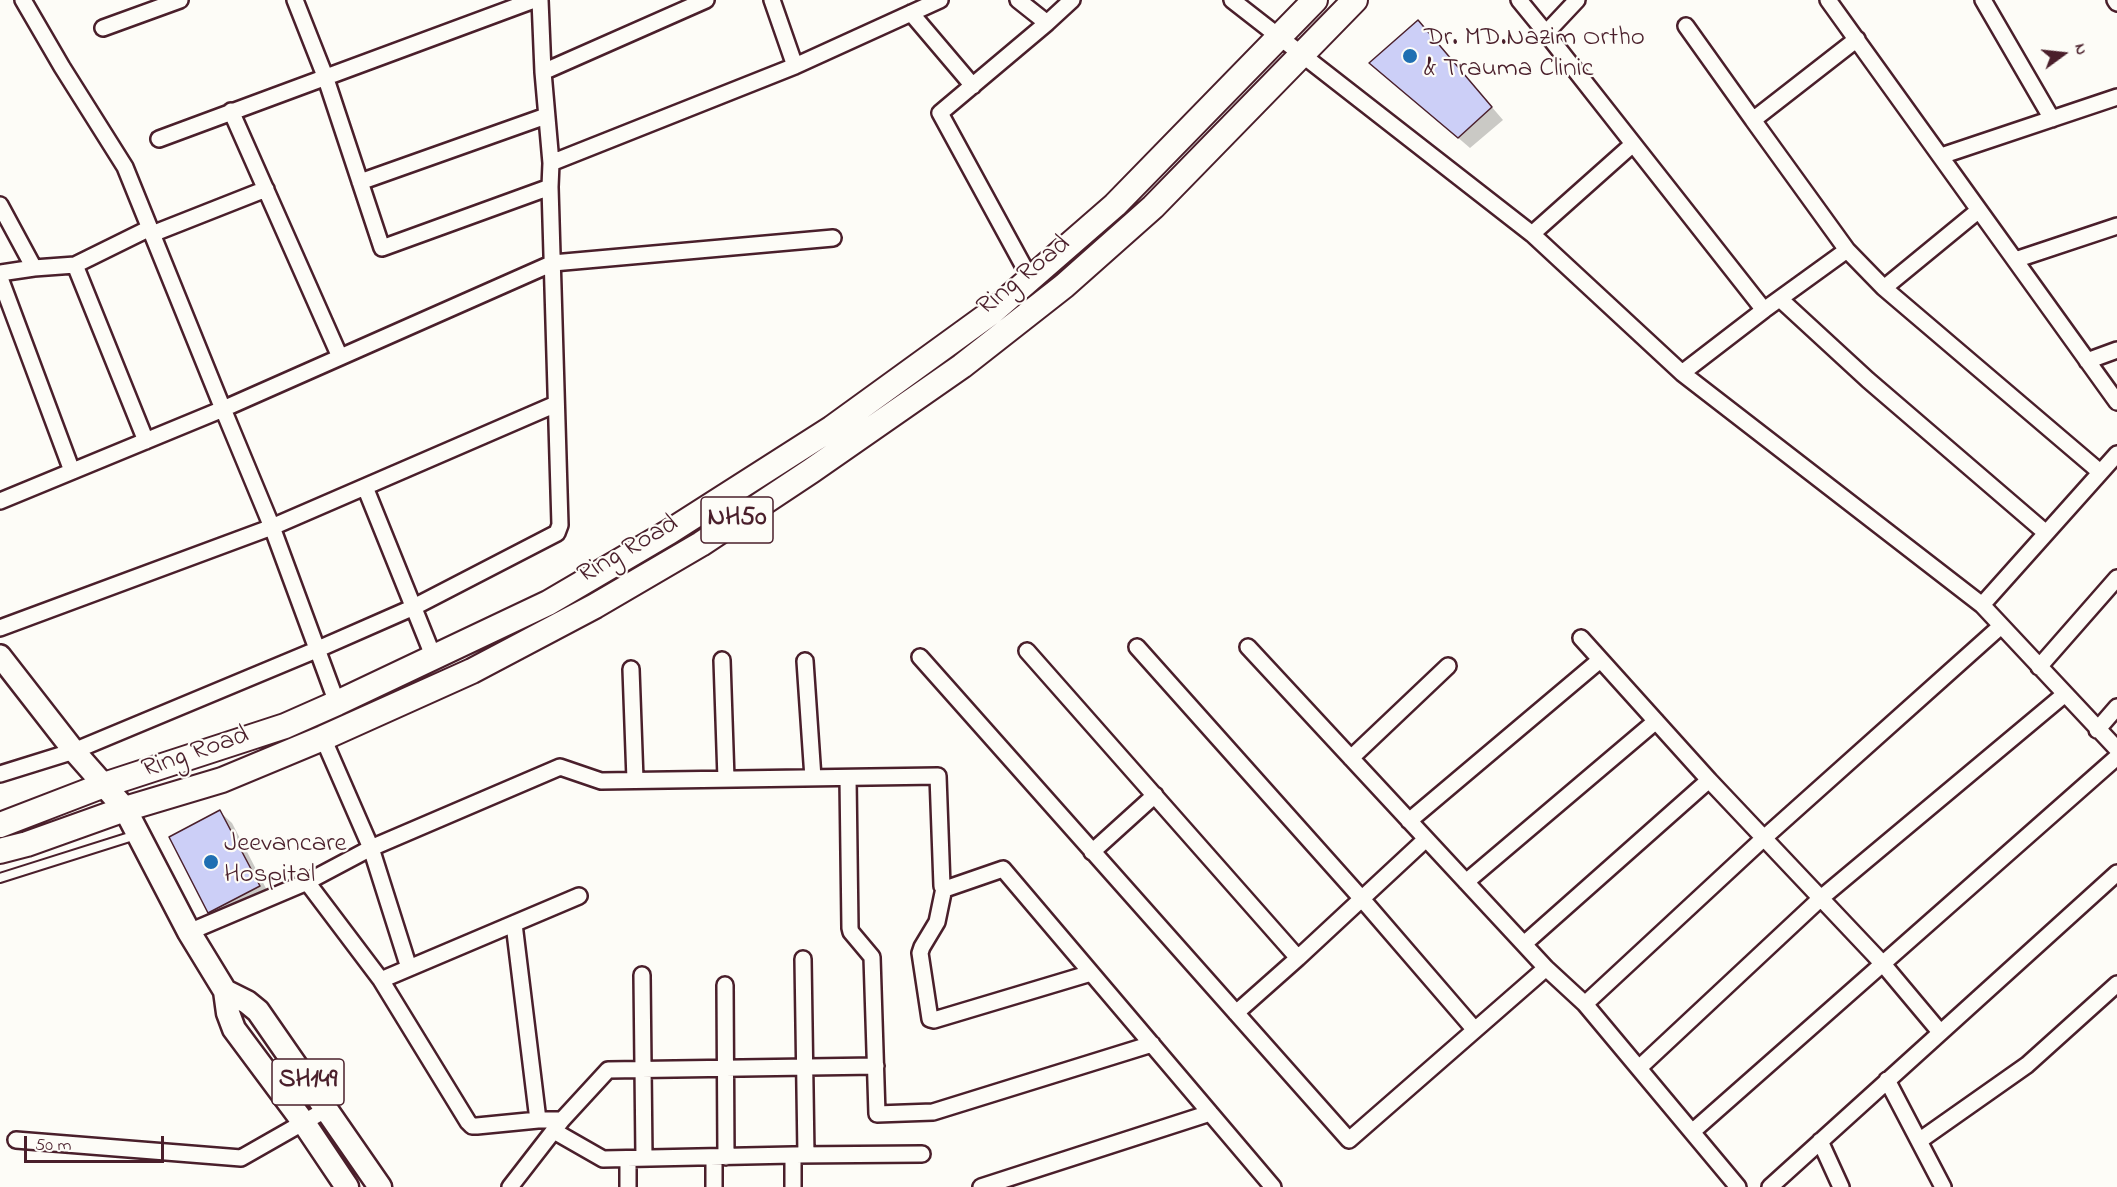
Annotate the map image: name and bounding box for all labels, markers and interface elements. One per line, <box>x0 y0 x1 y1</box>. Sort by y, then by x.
place label: Dr. MD.Nazim Ortho & Trauma Clinic <box>1424 24 1645 87</box>
north arrow <box>2033 24 2093 84</box>
text: N <box>2067 41 2093 58</box>
marker: Dr. MD.Nazim Ortho & Trauma Clinic <box>1401 47 1419 65</box>
street label: Ring Road <box>972 230 1078 324</box>
road number: NH50 <box>701 497 773 543</box>
street label: Ring Road <box>573 509 685 593</box>
street label: Ring Road <box>138 721 254 787</box>
place label: Jeevancare Hospital <box>224 830 347 893</box>
marker: Jeevancare Hospital <box>202 853 220 871</box>
road number: SH149 <box>272 1059 344 1105</box>
scale bar <box>27 1124 166 1162</box>
text: 50 m <box>35 1133 72 1159</box>

